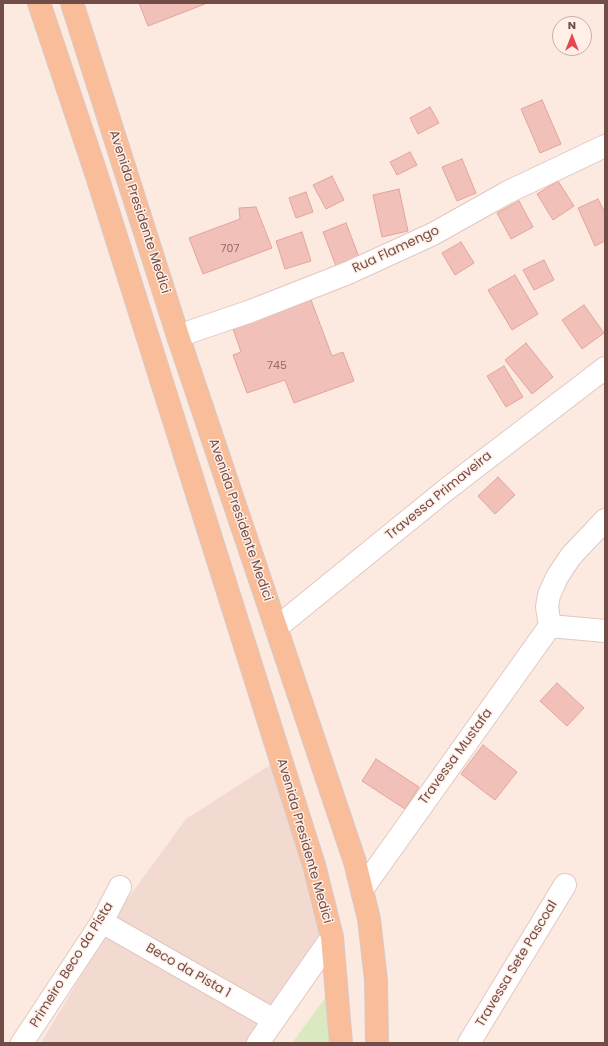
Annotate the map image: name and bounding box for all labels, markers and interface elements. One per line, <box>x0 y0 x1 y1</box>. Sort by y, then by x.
north arrow <box>552 16 592 56</box>
text: N <box>568 17 576 33</box>
street label: Avenida Presidente Medici <box>105 128 173 296</box>
street label: Rua Flamengo <box>350 223 442 277</box>
house number: 707 <box>221 242 239 256</box>
house number: 745 <box>267 359 287 373</box>
street label: Avenida Presidente Medici <box>205 437 275 603</box>
street label: Travessa Primaveira <box>383 448 495 544</box>
street label: Travessa Mustafa <box>416 706 496 808</box>
street label: Avenida Presidente Medici <box>273 757 335 925</box>
street label: Travessa Sete Pascoal <box>473 898 561 1030</box>
street label: Primeiro Beco da Pista <box>27 900 117 1030</box>
street label: Beco da Pista 1 <box>143 940 233 1002</box>

